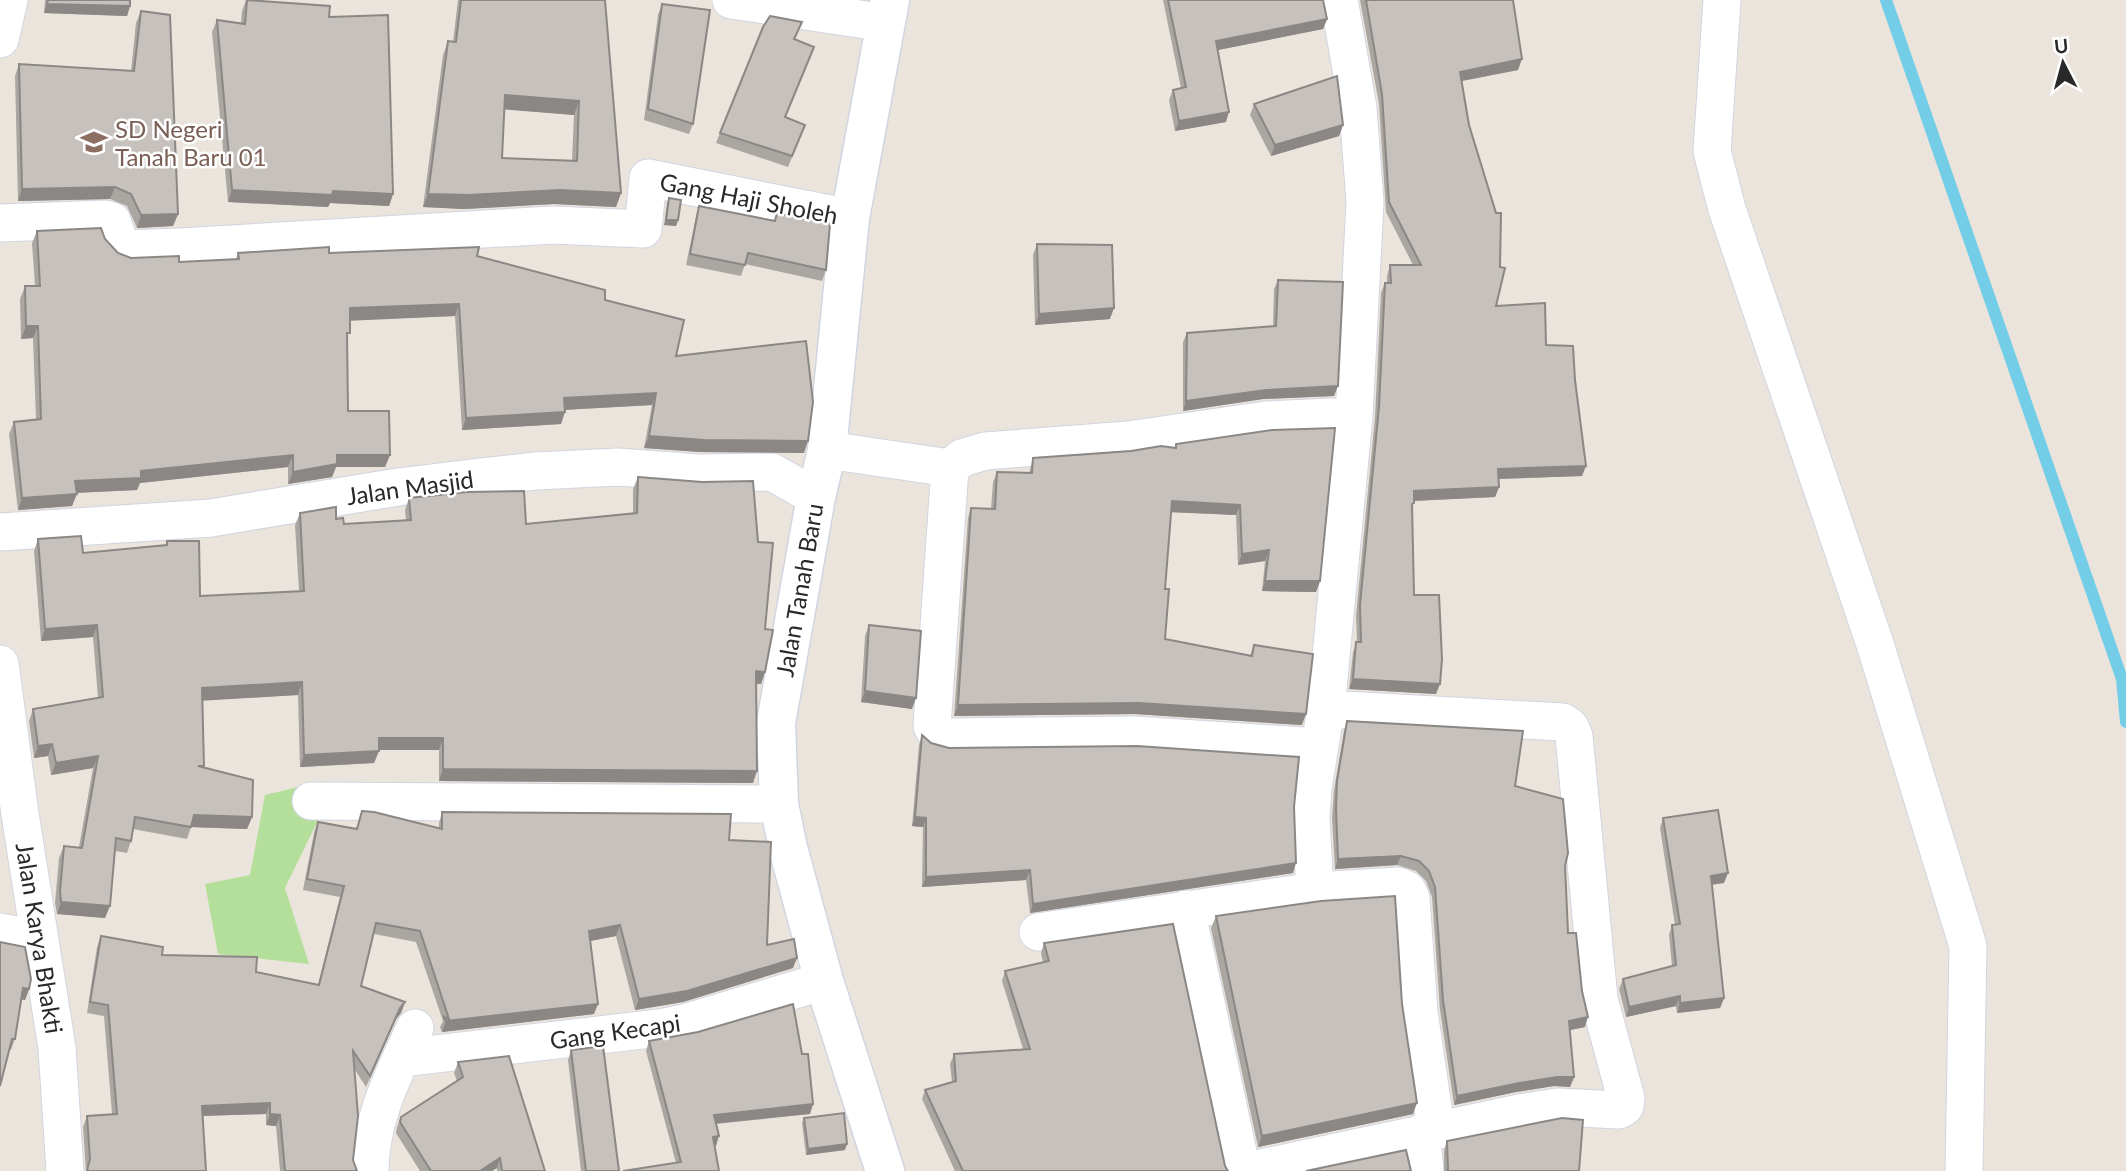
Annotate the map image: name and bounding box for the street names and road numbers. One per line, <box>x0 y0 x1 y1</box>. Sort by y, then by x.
street label: Gang Haji Sholeh <box>658 167 840 229</box>
street label: Jalan Masjid <box>345 464 475 510</box>
street label: Jalan Tanah Baru <box>769 501 829 679</box>
street label: Jalan Karya Bhakti <box>11 840 69 1036</box>
street label: Gang Kecapi <box>548 1007 682 1055</box>

